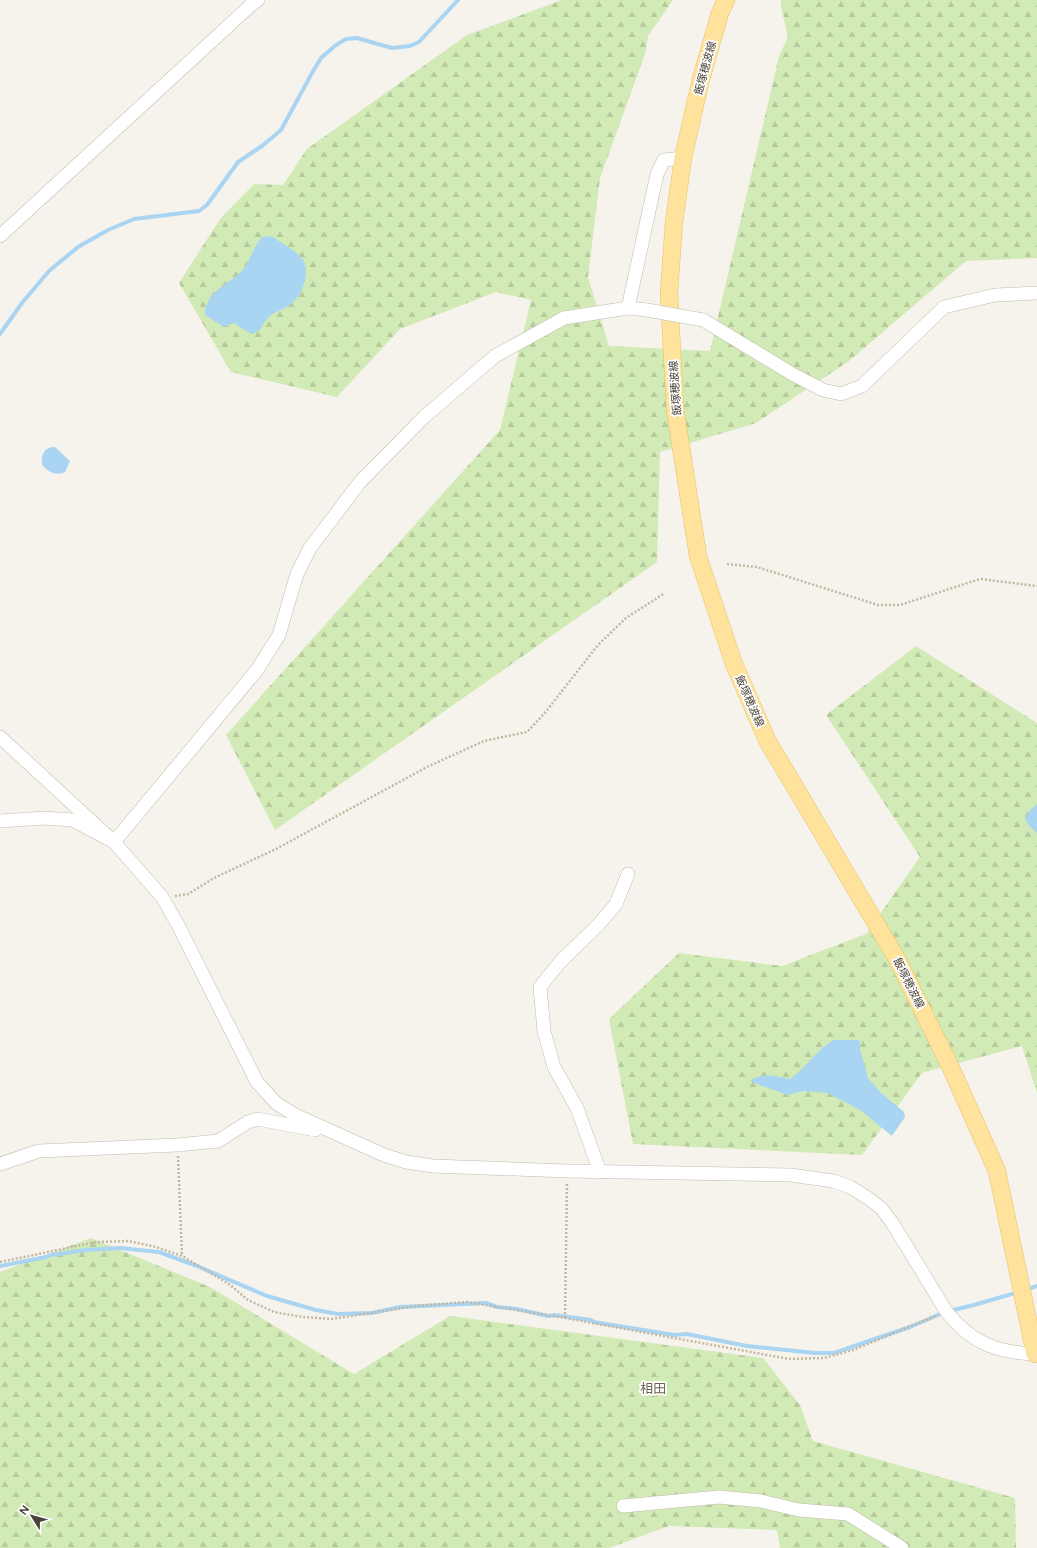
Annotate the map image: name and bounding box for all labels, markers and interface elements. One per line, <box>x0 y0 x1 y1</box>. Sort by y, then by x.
street label: 飯塚穂波線 <box>692 40 719 96</box>
street label: 飯塚穂波線 <box>667 360 684 416</box>
street label: 飯塚穂波線 <box>732 673 767 729</box>
street label: 飯塚穂波線 <box>890 956 927 1011</box>
district label: 相田 <box>640 1381 666 1396</box>
north arrow <box>12 1496 52 1536</box>
text: N <box>17 1503 32 1518</box>

